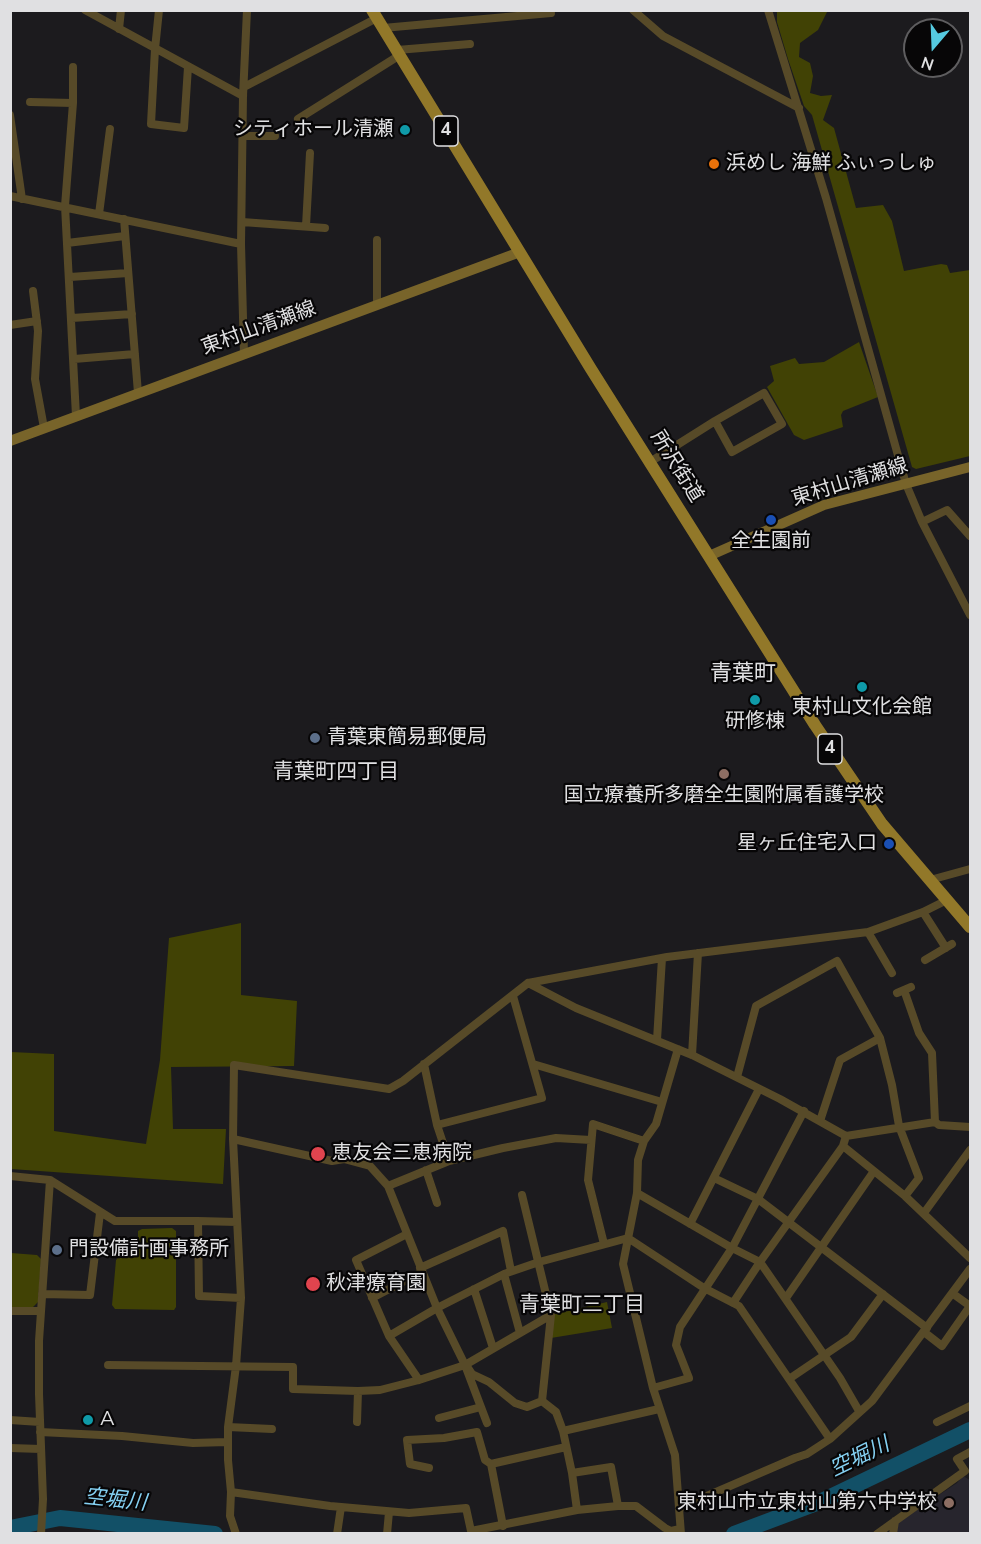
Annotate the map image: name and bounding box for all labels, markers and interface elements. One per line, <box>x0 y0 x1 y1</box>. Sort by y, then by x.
north arrow <box>903 18 963 78</box>
text: N <box>919 51 937 75</box>
road number: 4 <box>434 116 458 146</box>
place label: シティホール清瀬 <box>233 118 393 142</box>
marker: シティホール清瀬 <box>398 123 412 137</box>
place label: 浜めし 海鮮 ふぃっしゅ <box>726 152 936 176</box>
marker: 浜めし 海鮮 ふぃっしゅ <box>707 157 721 171</box>
street label: 東村山清瀬線 <box>199 297 319 361</box>
street label: 所沢街道 <box>645 427 707 507</box>
street label: 東村山清瀬線 <box>789 454 911 512</box>
marker: 全生園前 <box>764 513 778 527</box>
place label: 全生園前 <box>731 530 811 554</box>
district label: 青葉町 <box>710 662 776 688</box>
marker: 東村山文化会館 <box>855 680 869 694</box>
marker: 研修棟 <box>748 693 762 707</box>
place label: 東村山文化会館 <box>792 696 932 720</box>
place label: 研修棟 <box>725 710 785 734</box>
place label: 青葉東簡易郵便局 <box>327 726 487 750</box>
marker: 青葉東簡易郵便局 <box>308 731 322 745</box>
road number: 4 <box>818 734 842 764</box>
district label: 青葉町四丁目 <box>273 760 399 786</box>
marker: 国立療養所多磨全生園附属看護学校 <box>717 767 731 781</box>
place label: 国立療養所多磨全生園附属看護学校 <box>564 784 884 808</box>
place label: 星ヶ丘住宅入口 <box>737 832 877 856</box>
marker: 星ヶ丘住宅入口 <box>882 837 896 851</box>
place label: 恵友会三恵病院 <box>332 1142 472 1166</box>
marker: 恵友会三恵病院 <box>309 1145 327 1163</box>
place label: 門設備計画事務所 <box>69 1238 229 1262</box>
marker: 門設備計画事務所 <box>50 1243 64 1257</box>
place label: 秋津療育園 <box>326 1272 426 1296</box>
marker: 秋津療育園 <box>304 1275 322 1293</box>
district label: 青葉町三丁目 <box>519 1293 645 1319</box>
place label: A <box>100 1408 115 1432</box>
marker: A <box>81 1413 95 1427</box>
water label: 空堀川 <box>826 1433 894 1483</box>
water label: 空堀川 <box>82 1485 148 1517</box>
place label: 東村山市立東村山第六中学校 <box>677 1491 937 1515</box>
marker: 東村山市立東村山第六中学校 <box>942 1496 956 1510</box>

